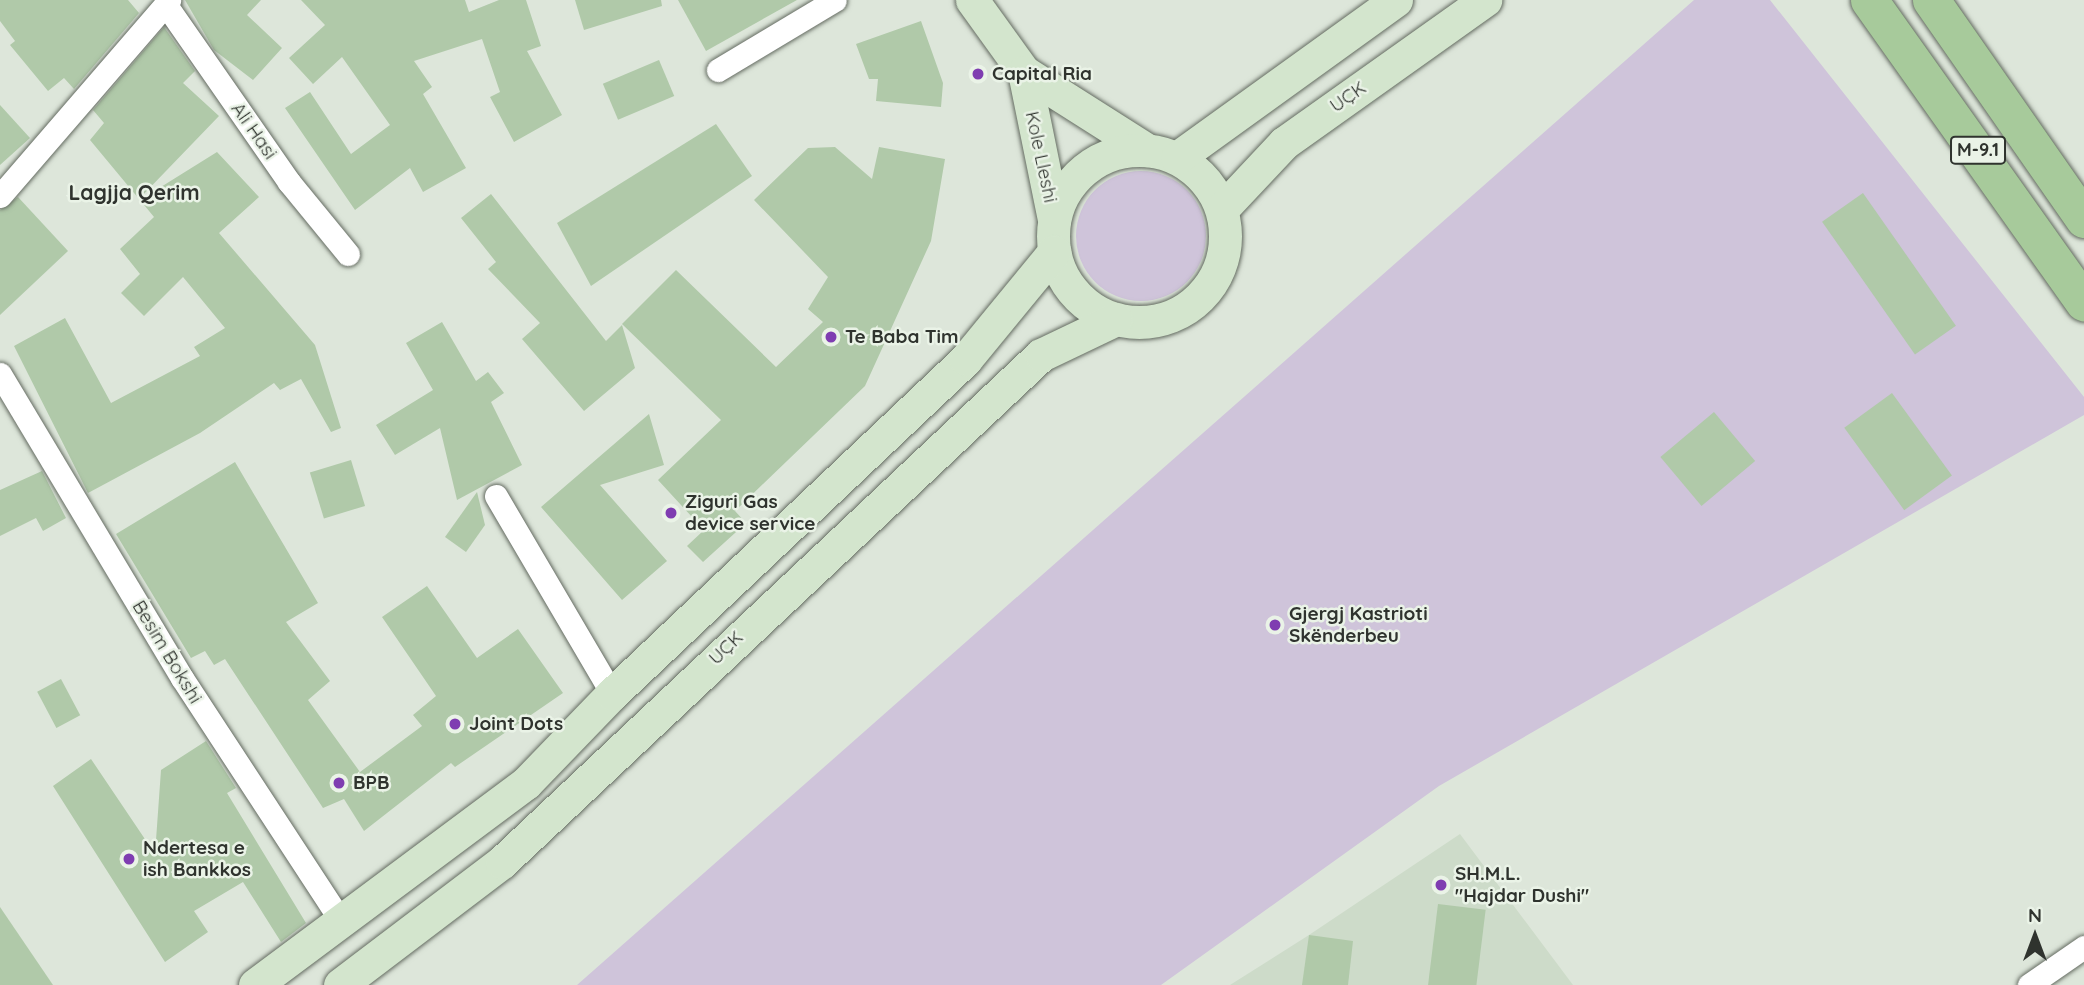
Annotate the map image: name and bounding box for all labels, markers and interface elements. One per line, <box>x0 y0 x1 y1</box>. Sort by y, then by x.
place label: Capital Ria <box>992 63 1092 85</box>
marker: Capital Ria <box>970 66 986 82</box>
street label: UÇK <box>1326 77 1370 117</box>
street label: Ali Hasi <box>226 98 282 164</box>
street label: Kole Lleshi <box>1020 109 1062 205</box>
road number: M-9.1 <box>1950 135 2006 164</box>
district label: Lagjja Qerim <box>68 179 200 205</box>
place label: Te Baba Tim <box>845 326 959 348</box>
marker: Te Baba Tim <box>823 329 839 345</box>
place label: Ziguri Gas device service <box>685 491 815 535</box>
marker: Ziguri Gas device service <box>663 505 679 521</box>
street label: Besim Bokshi <box>127 596 207 708</box>
place label: Gjergj Kastrioti Skënderbeu <box>1289 603 1428 647</box>
marker: Gjergj Kastrioti Skënderbeu <box>1267 617 1283 633</box>
street label: UÇK <box>704 626 748 670</box>
place label: Joint Dots <box>469 713 563 735</box>
marker: Joint Dots <box>447 716 463 732</box>
place label: BPB <box>353 772 389 794</box>
marker: BPB <box>331 775 347 791</box>
place label: Ndertesa e ish Bankkos <box>143 837 251 881</box>
marker: Ndertesa e ish Bankkos <box>121 851 137 867</box>
place label: SH.M.L. "Hajdar Dushi" <box>1455 863 1589 907</box>
marker: SH.M.L. "Hajdar Dushi" <box>1433 877 1449 893</box>
north arrow <box>2000 901 2070 971</box>
text: N <box>2028 903 2042 927</box>

